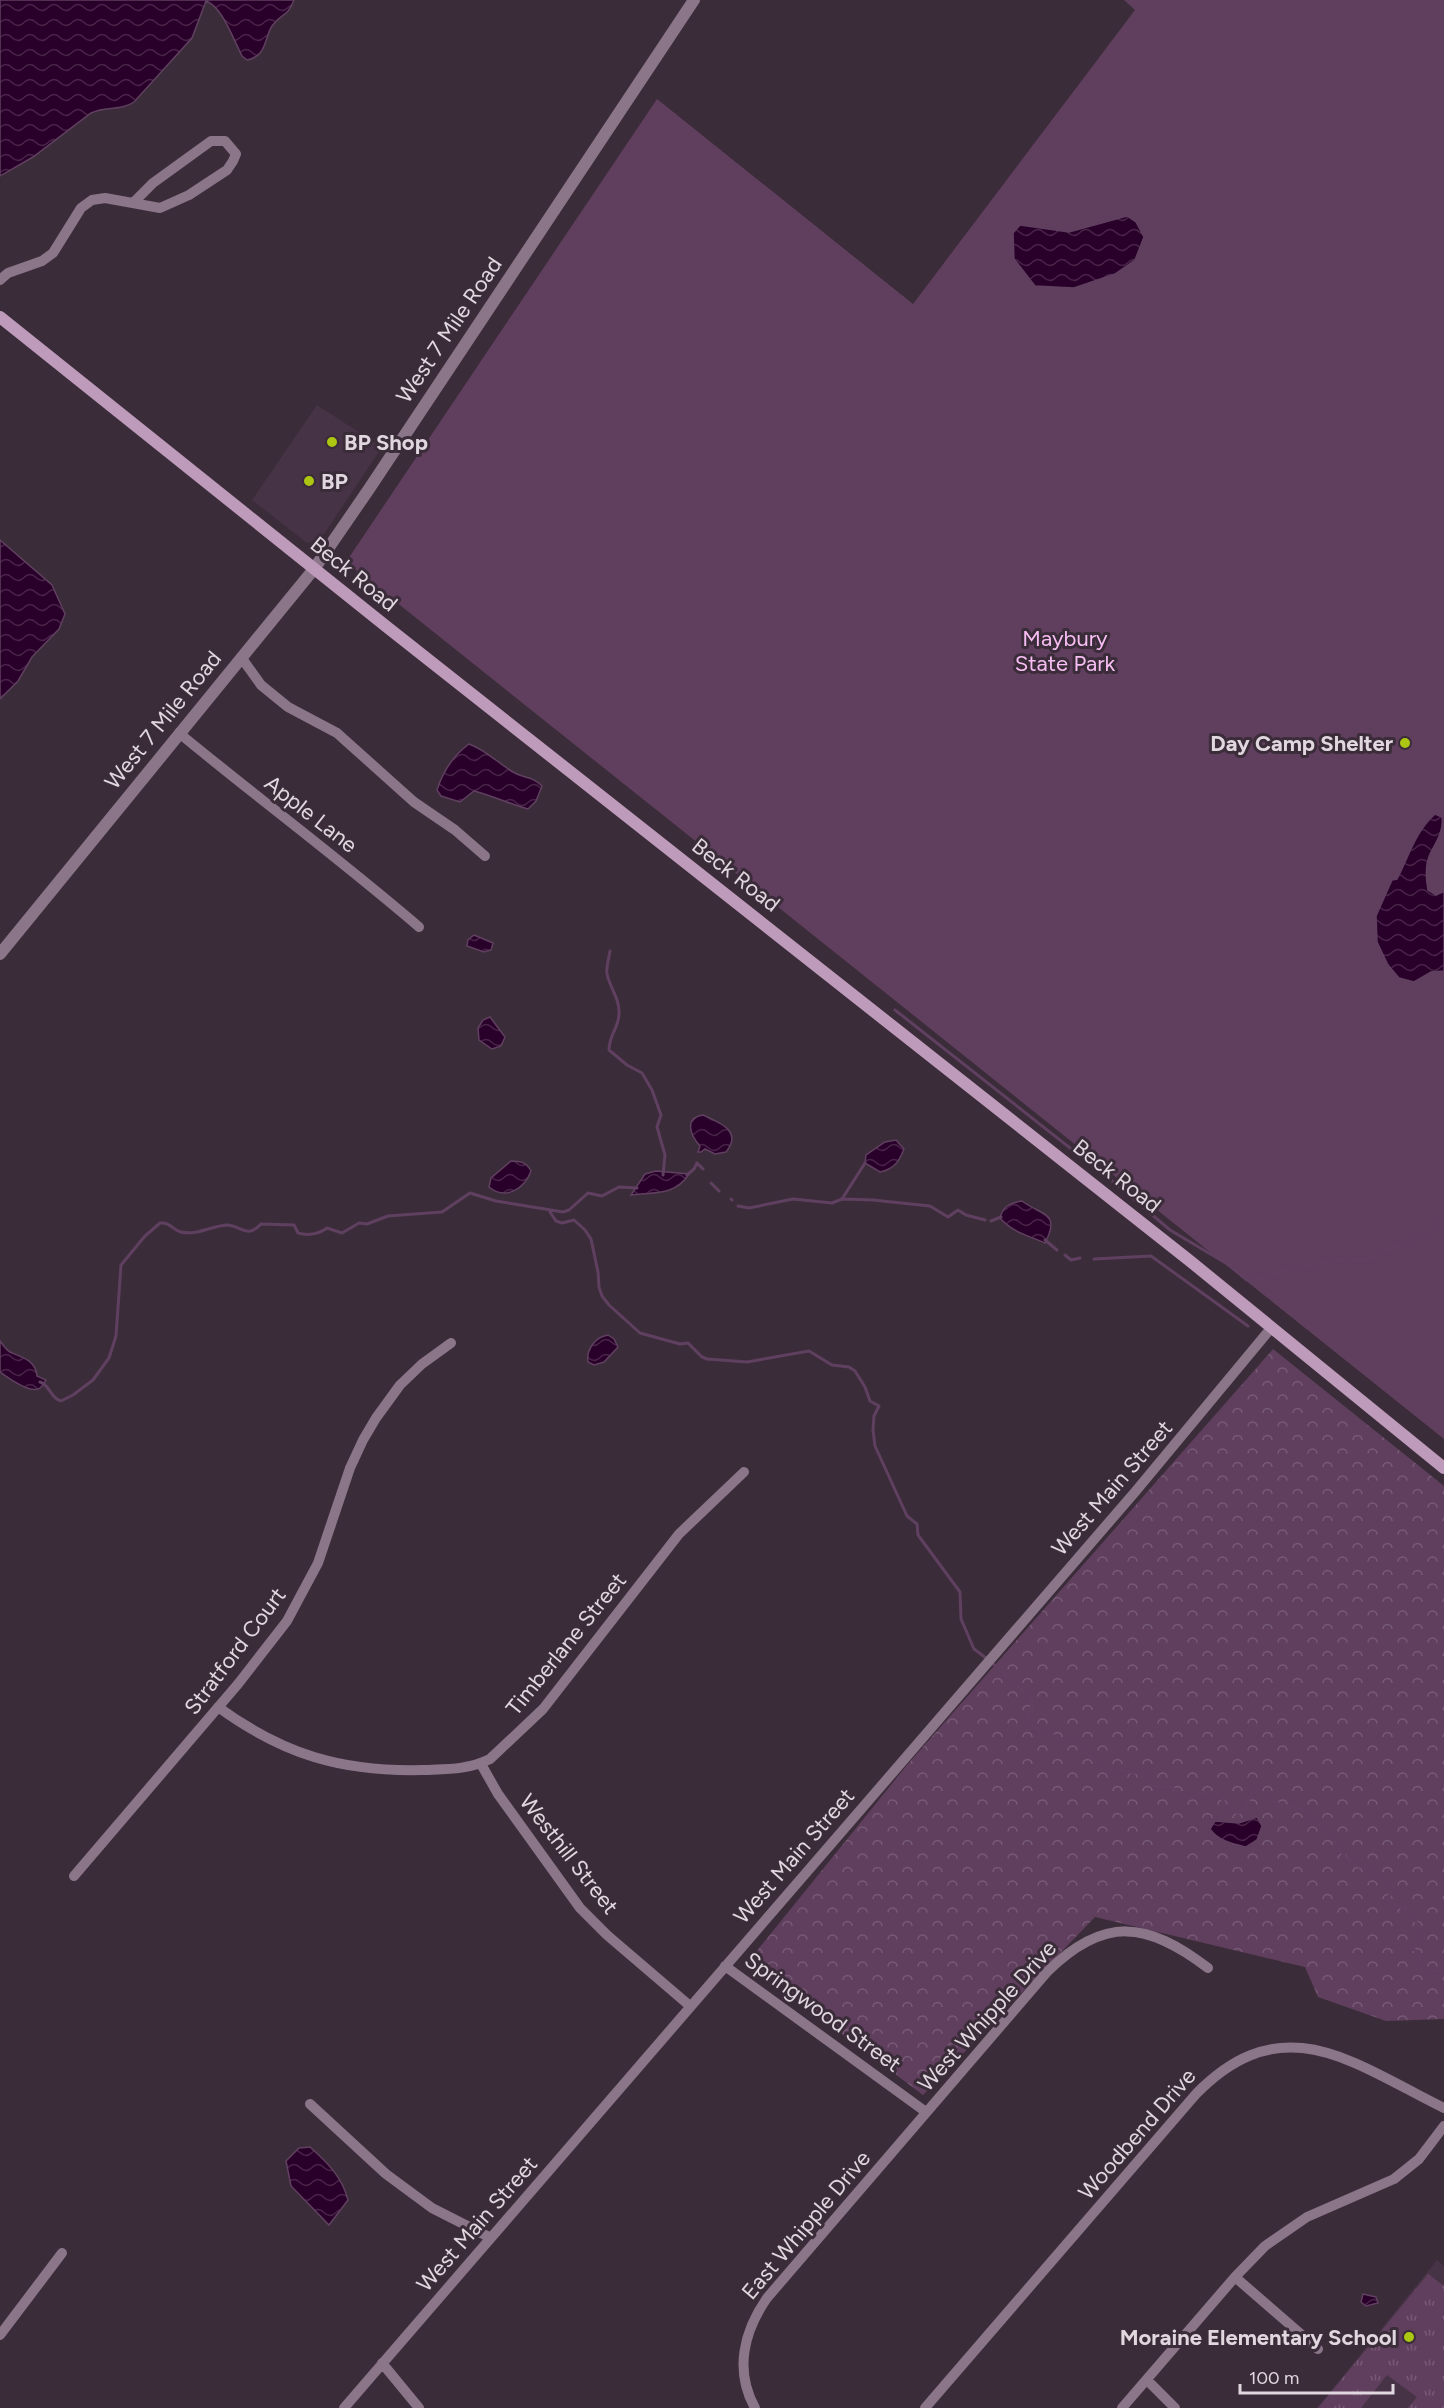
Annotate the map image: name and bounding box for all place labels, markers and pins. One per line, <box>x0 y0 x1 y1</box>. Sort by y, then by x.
place label: BP Shop <box>344 429 428 456</box>
marker: BP Shop <box>325 435 339 449</box>
place label: BP <box>321 468 348 495</box>
marker: BP <box>302 474 316 488</box>
place label: Day Camp Shelter <box>1210 730 1394 757</box>
marker: Day Camp Shelter <box>1398 736 1412 750</box>
place label: Moraine Elementary School <box>1120 2324 1397 2351</box>
marker: Moraine Elementary School <box>1402 2330 1416 2344</box>

